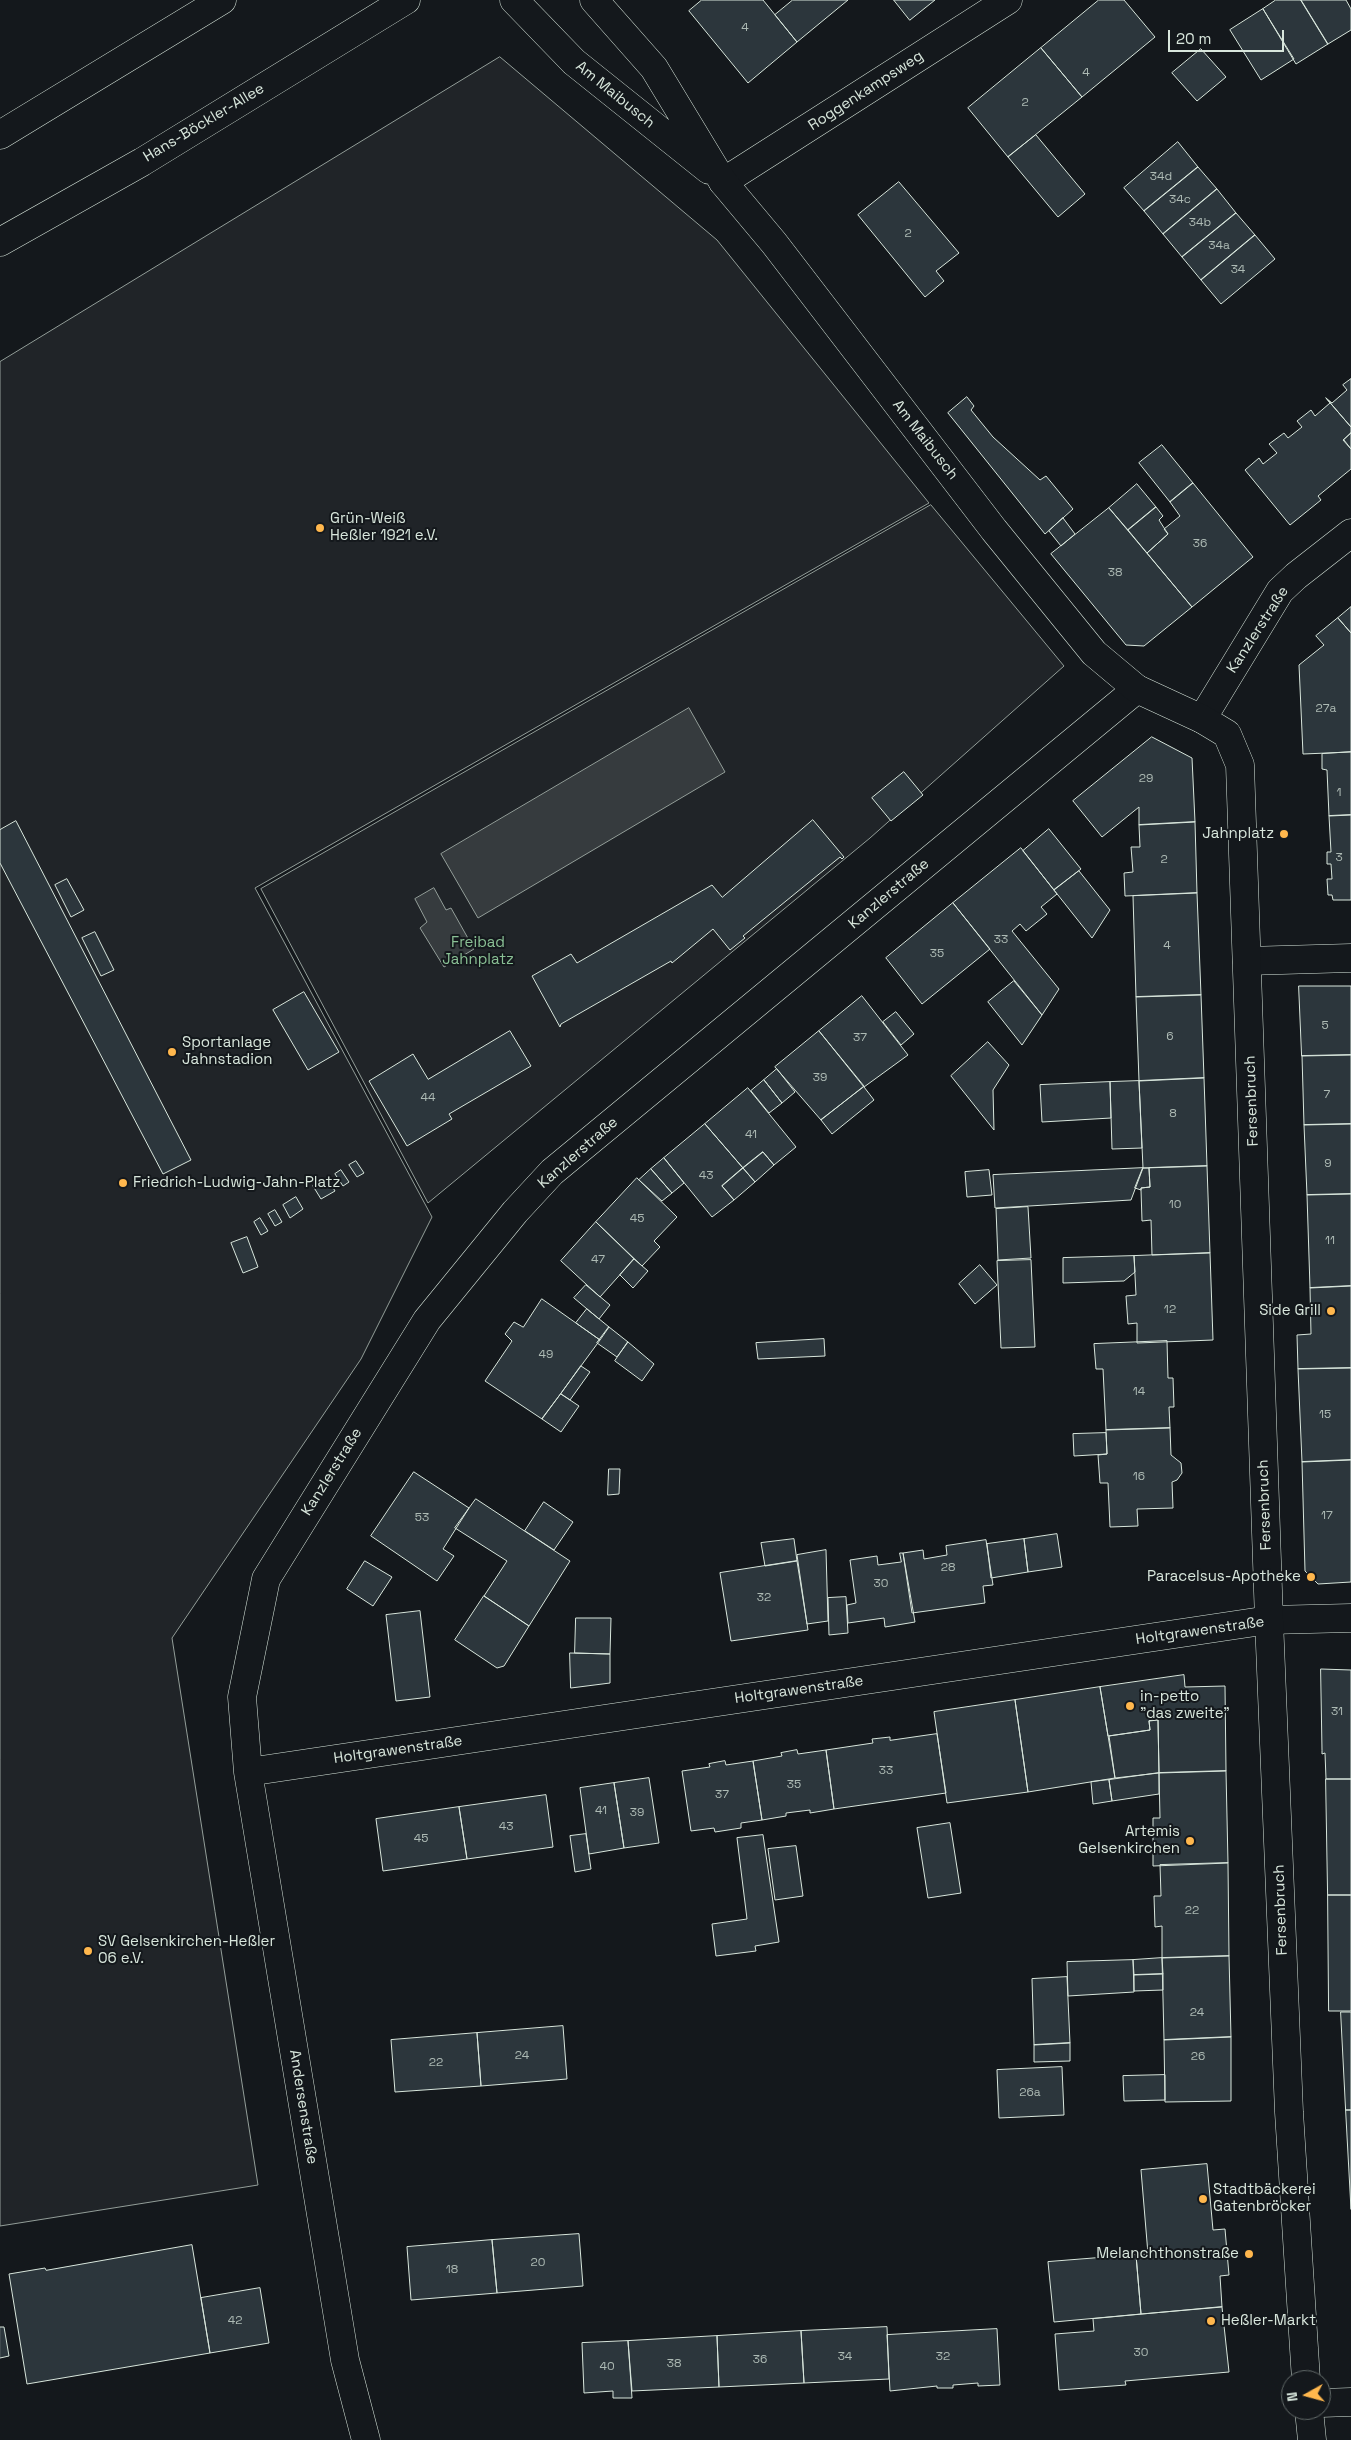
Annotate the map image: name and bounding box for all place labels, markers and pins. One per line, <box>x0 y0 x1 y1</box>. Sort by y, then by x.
place label: Grün-Weiß Heßler 1921 e.V. <box>330 510 438 545</box>
marker: Grün-Weiß Heßler 1921 e.V. <box>314 522 326 534</box>
place label: Jahnplatz <box>1202 825 1274 843</box>
marker: Jahnplatz <box>1278 828 1290 840</box>
place label: Sportanlage Jahnstadion <box>182 1034 272 1069</box>
marker: Sportanlage Jahnstadion <box>166 1046 178 1058</box>
place label: Friedrich-Ludwig-Jahn-Platz <box>133 1174 340 1192</box>
marker: Friedrich-Ludwig-Jahn-Platz <box>117 1177 129 1189</box>
place label: Side Grill <box>1259 1302 1321 1320</box>
marker: Side Grill <box>1325 1305 1337 1317</box>
place label: Paracelsus-Apotheke <box>1147 1568 1301 1586</box>
marker: Paracelsus-Apotheke <box>1305 1571 1317 1583</box>
place label: in-petto "das zweite" <box>1140 1688 1230 1723</box>
marker: in-petto "das zweite" <box>1124 1700 1136 1712</box>
place label: Artemis Gelsenkirchen <box>1078 1823 1180 1858</box>
marker: Artemis Gelsenkirchen <box>1184 1835 1196 1847</box>
place label: SV Gelsenkirchen-Heßler 06 e.V. <box>98 1933 275 1968</box>
marker: SV Gelsenkirchen-Heßler 06 e.V. <box>82 1945 94 1957</box>
place label: Stadtbäckerei Gatenbröcker <box>1213 2181 1316 2216</box>
marker: Stadtbäckerei Gatenbröcker <box>1197 2193 1209 2205</box>
place label: Melanchthonstraße <box>1096 2245 1239 2263</box>
marker: Melanchthonstraße <box>1243 2248 1255 2260</box>
place label: Heßler-Markt <box>1221 2312 1316 2330</box>
marker: Heßler-Markt <box>1205 2315 1217 2327</box>

